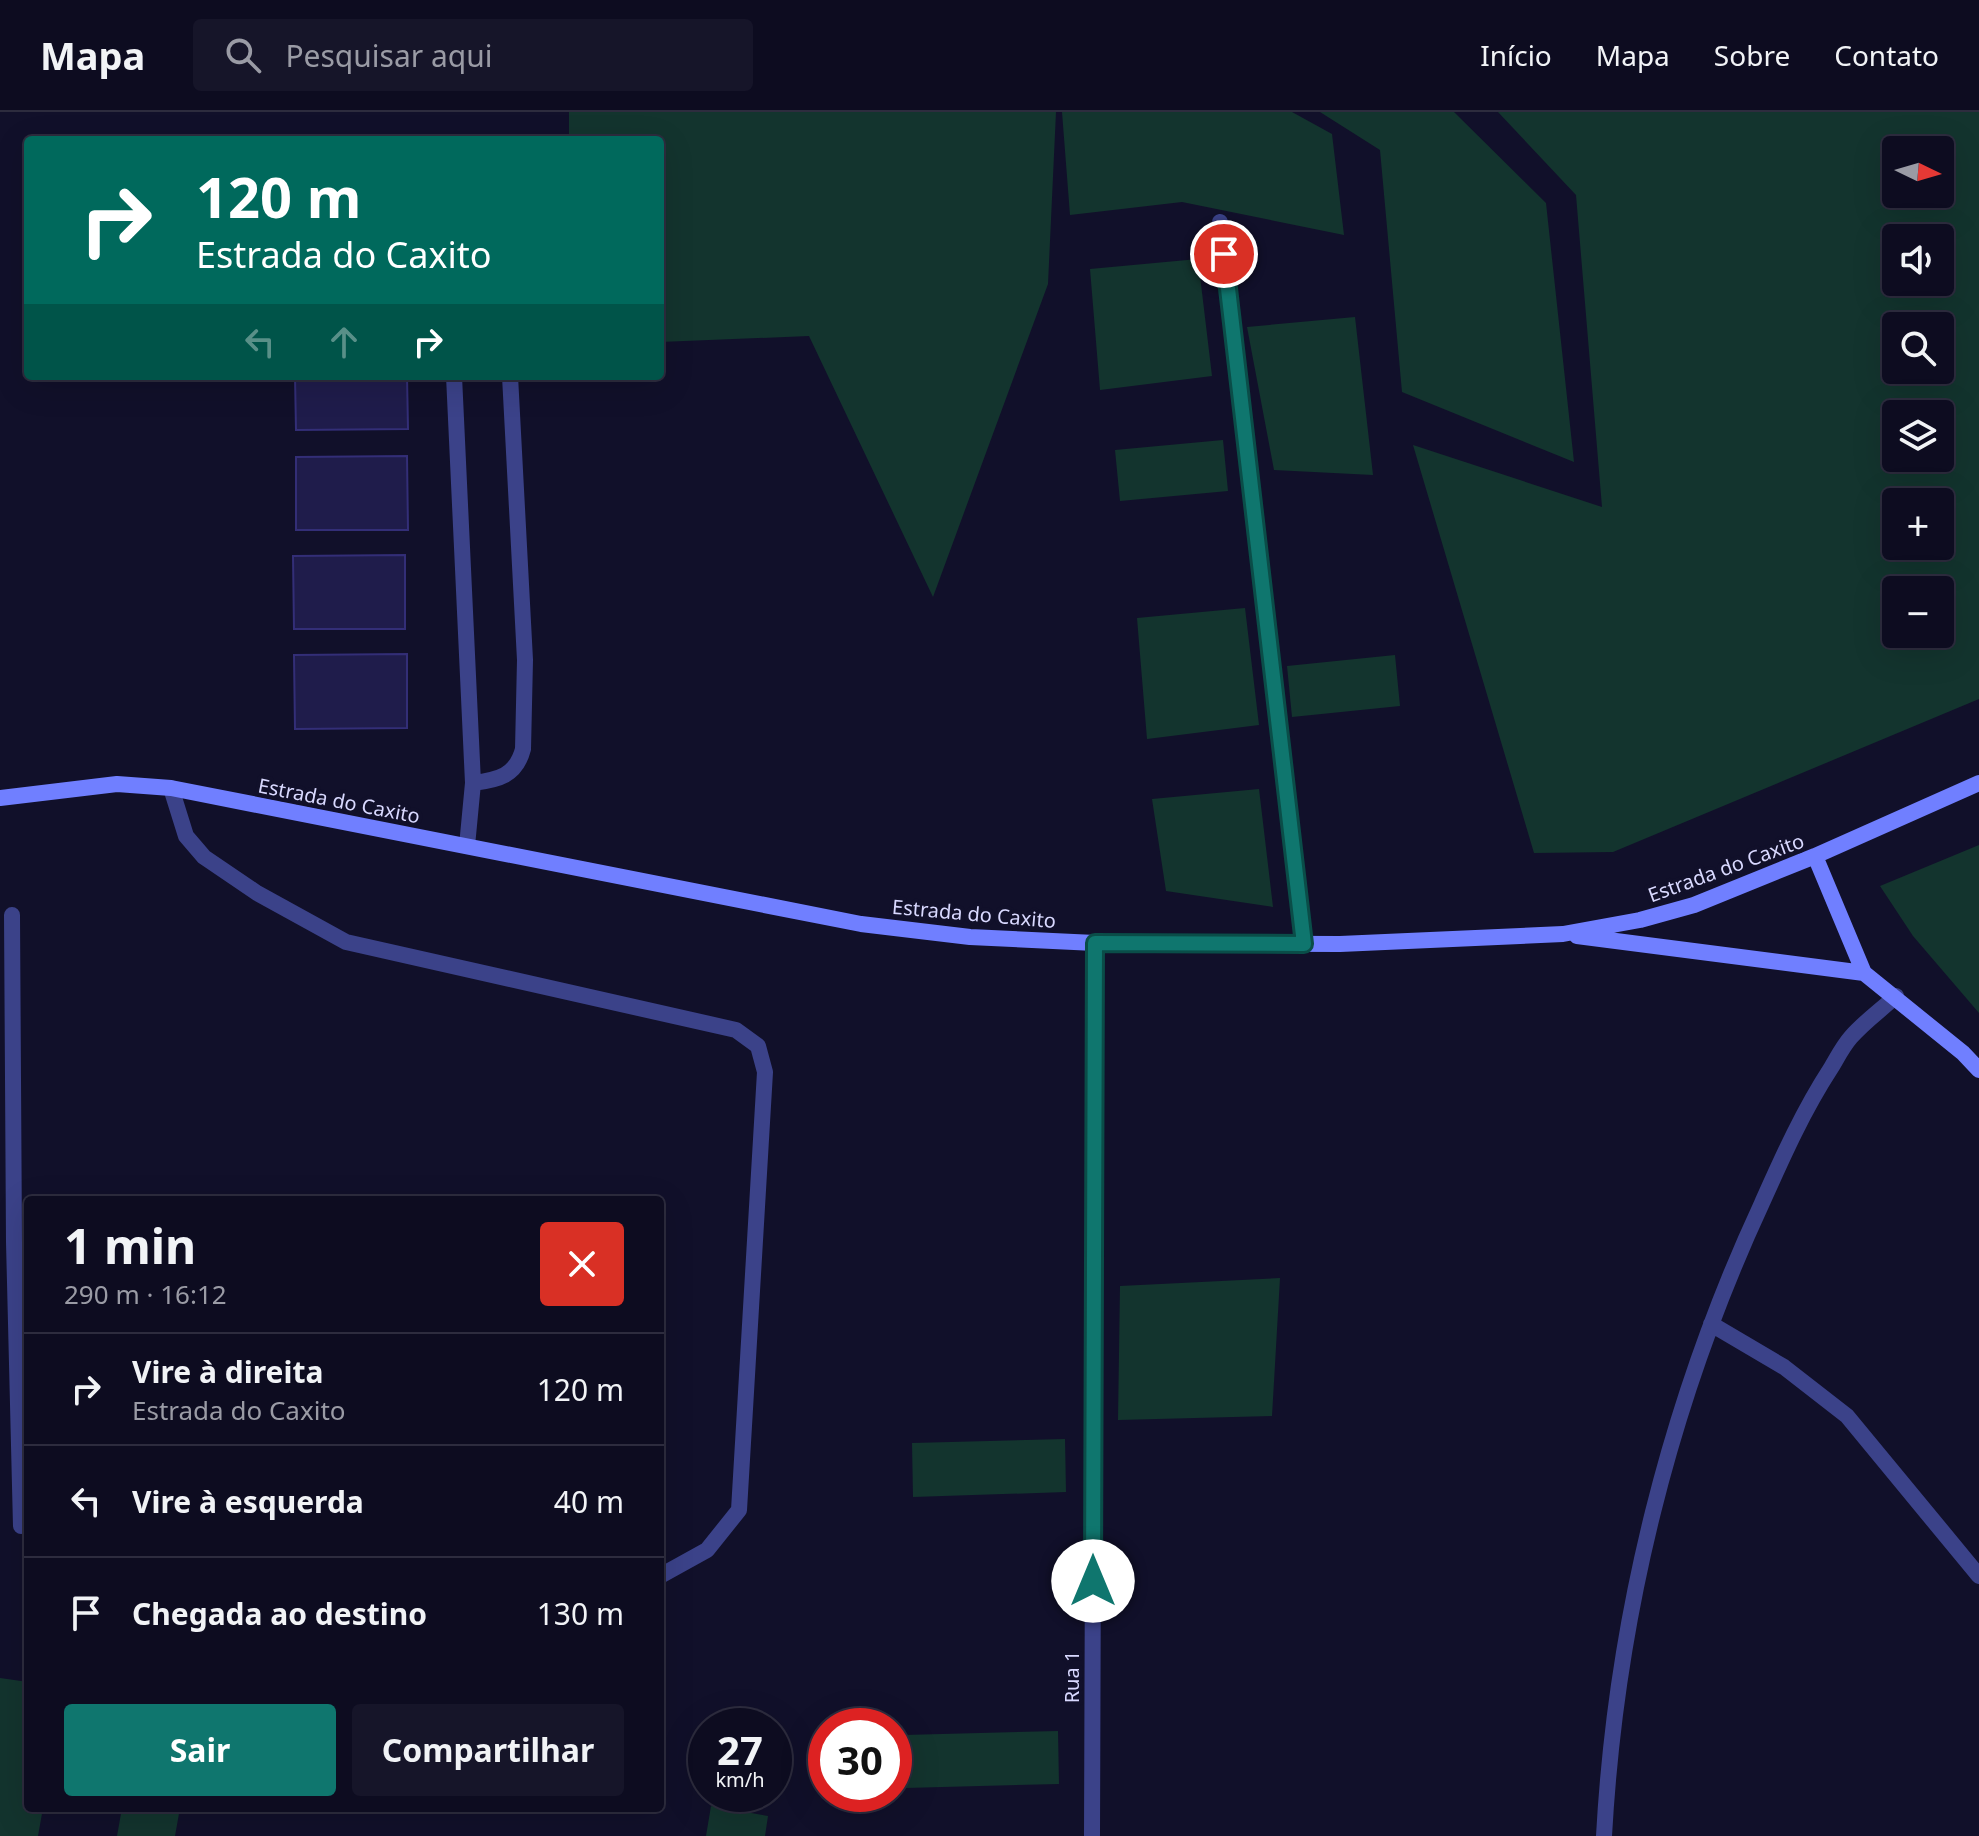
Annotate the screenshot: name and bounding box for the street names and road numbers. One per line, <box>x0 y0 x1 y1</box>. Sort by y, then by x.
street label: Estrada do Caxito <box>256 772 422 829</box>
street label: Estrada do Caxito <box>1644 827 1808 908</box>
street label: Estrada do Caxito <box>891 893 1057 934</box>
street label: Rua 1 <box>1058 1651 1085 1703</box>

